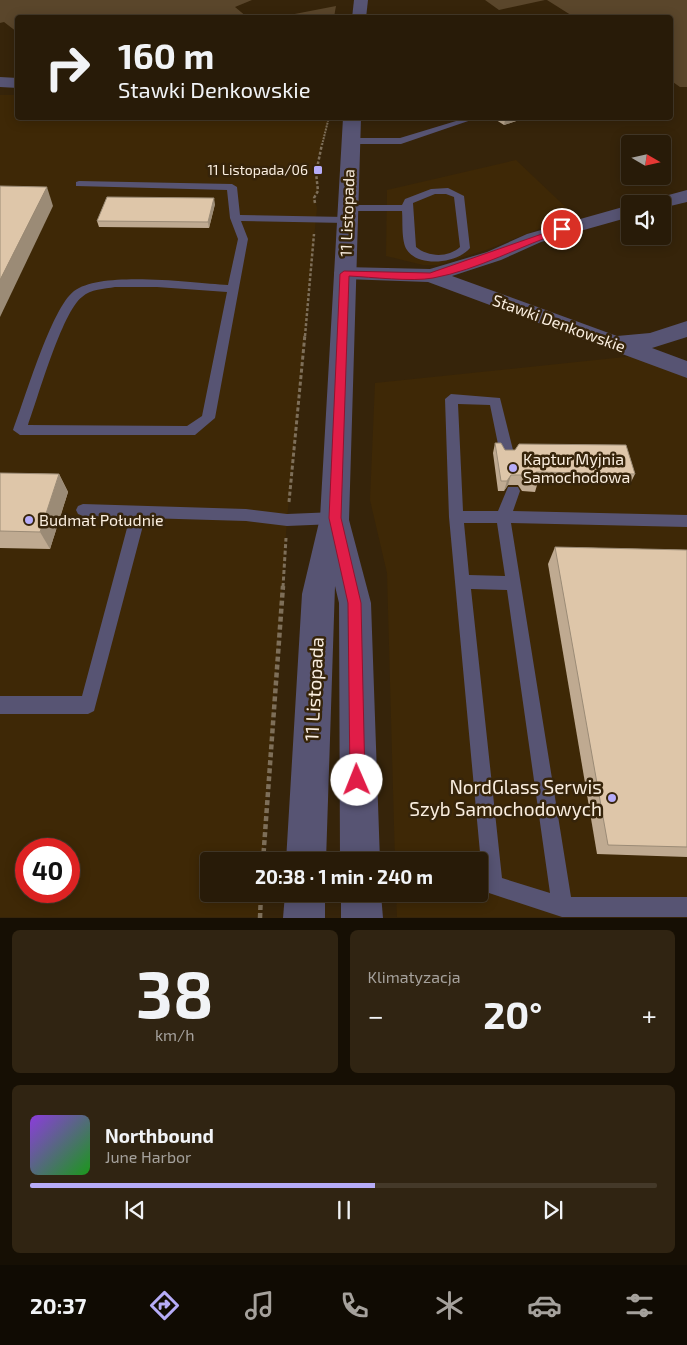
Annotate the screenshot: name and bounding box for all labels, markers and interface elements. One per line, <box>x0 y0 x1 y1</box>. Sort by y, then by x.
text: 160 m <box>118 34 214 76</box>
icon: right <box>35 35 100 100</box>
text: Stawki Denkowskie <box>118 76 311 102</box>
north arrow <box>621 135 671 185</box>
map controls <box>621 135 671 245</box>
place label: 11 Listopada/06 <box>207 161 308 178</box>
marker: 11 Listopada/06 <box>312 164 324 176</box>
street label: 11 Listopada <box>335 169 358 257</box>
button: sound <box>621 195 671 245</box>
pin <box>541 208 583 250</box>
icon: arrive <box>548 215 576 243</box>
street label: Stawki Denkowskie <box>490 290 628 355</box>
place label: Kaptur Myjnia Samochodowa <box>523 449 630 486</box>
marker: Kaptur Myjnia Samochodowa <box>507 462 519 474</box>
place label: Budmat Południe <box>39 510 164 529</box>
marker: Budmat Południe <box>23 514 35 526</box>
street label: 11 Listopada <box>299 636 328 742</box>
position arrow <box>330 753 382 805</box>
place label: NordGlass Serwis Szyb Samochodowych <box>409 775 602 820</box>
marker: NordGlass Serwis Szyb Samochodowych <box>606 792 618 804</box>
speed limit sign: 40 <box>15 838 80 903</box>
text: 20:38 · 1 min · 240 m <box>255 865 433 888</box>
text: 38 <box>136 953 213 1031</box>
text: Klimatyzacja <box>368 967 461 986</box>
text: 20° <box>483 991 542 1037</box>
text: − <box>368 998 384 1032</box>
text: + <box>642 998 657 1032</box>
text: km/h <box>155 1025 195 1044</box>
text: Northbound <box>105 1124 214 1147</box>
text: June Harbor <box>105 1147 192 1166</box>
icon: previous <box>121 1196 149 1224</box>
icon: pause <box>330 1196 358 1224</box>
icon: next <box>539 1196 567 1224</box>
icon: directions <box>147 1288 182 1323</box>
icon: music <box>242 1288 277 1323</box>
icon: phone <box>337 1288 372 1323</box>
icon: climate <box>432 1288 467 1323</box>
icon: car <box>527 1288 562 1323</box>
icon: filters <box>622 1288 657 1323</box>
text: 20:37 <box>30 1292 86 1318</box>

